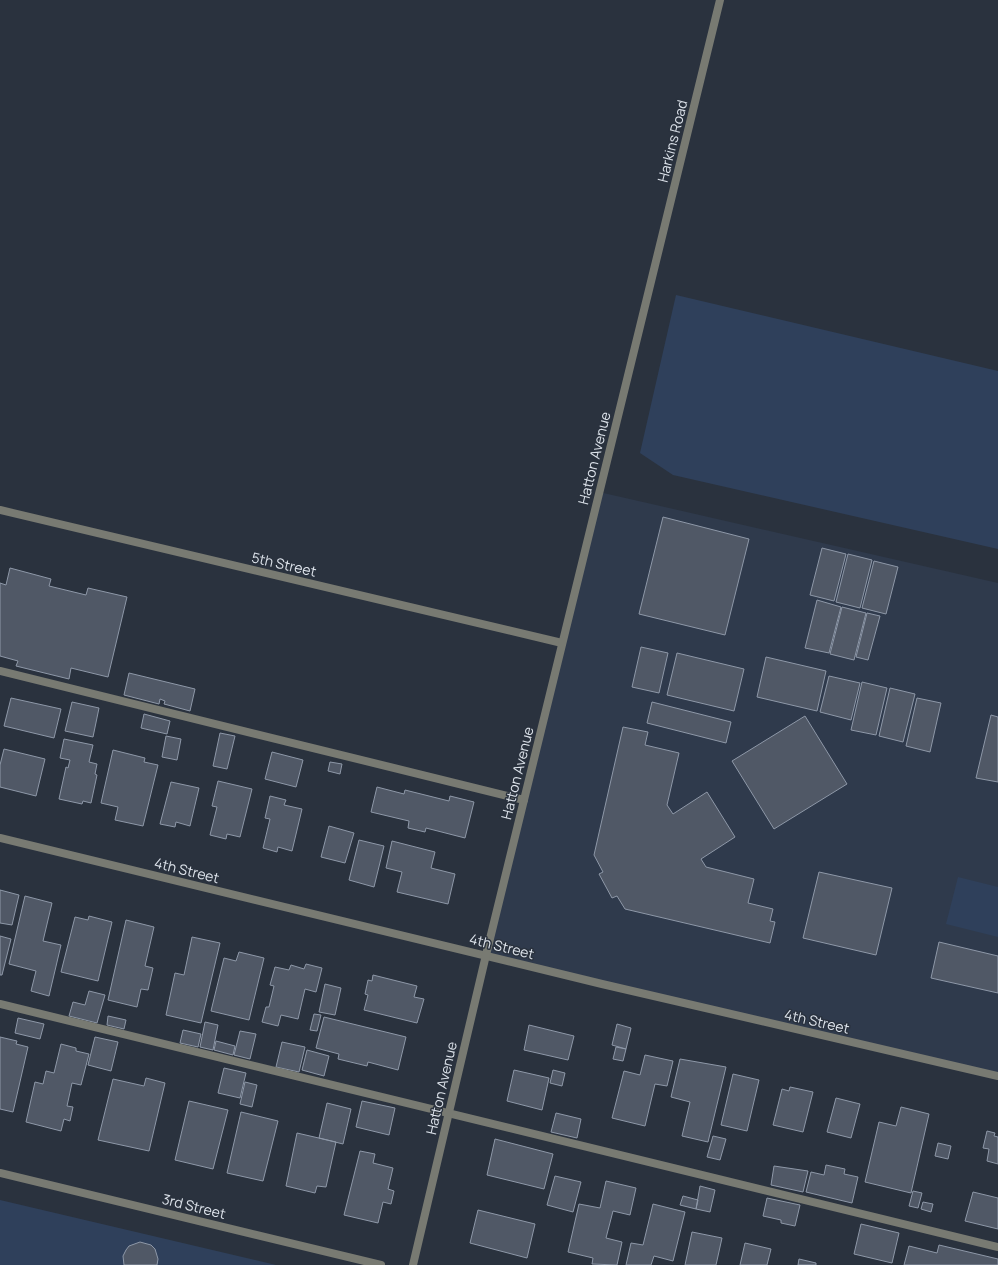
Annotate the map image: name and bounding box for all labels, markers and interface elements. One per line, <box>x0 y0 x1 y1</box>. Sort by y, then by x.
street label: Harkins Road <box>653 98 691 184</box>
street label: Hatton Avenue <box>573 410 615 506</box>
street label: 5th Street <box>250 547 319 581</box>
street label: Hatton Avenue <box>496 725 538 821</box>
street label: 4th Street <box>153 853 222 887</box>
street label: 4th Street <box>468 929 537 963</box>
street label: 4th Street <box>783 1004 852 1038</box>
street label: Hatton Avenue <box>421 1040 461 1136</box>
street label: 3rd Street <box>160 1189 228 1223</box>

